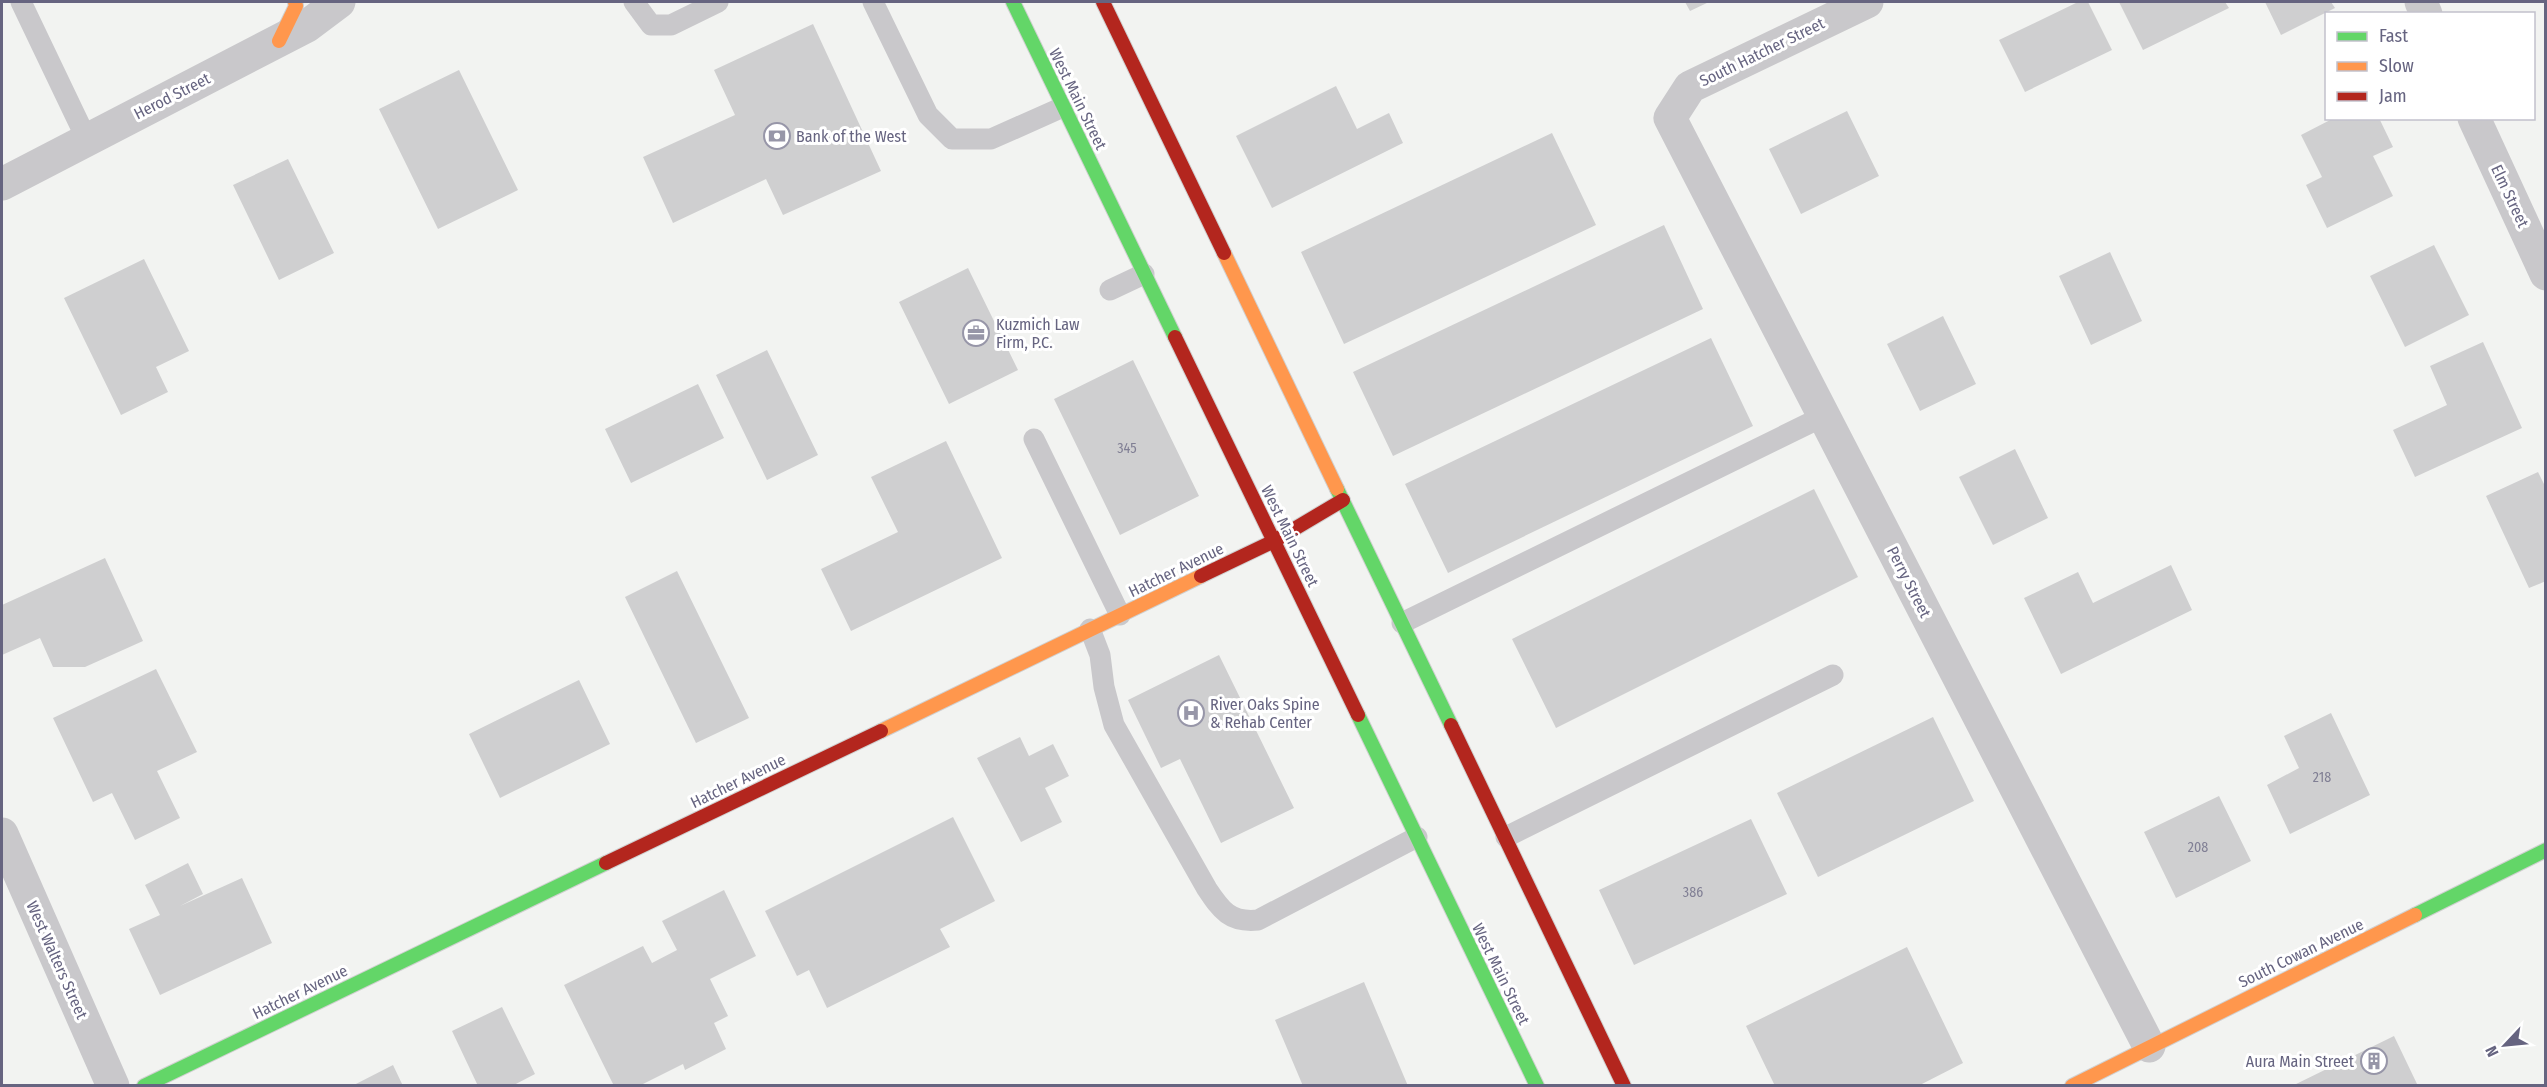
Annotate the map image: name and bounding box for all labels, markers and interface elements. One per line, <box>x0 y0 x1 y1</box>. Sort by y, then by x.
legend <box>2325 12 2535 120</box>
street label: South Hatcher Street <box>1696 13 1828 90</box>
text: Fast <box>2379 25 2408 47</box>
street label: West Main Street <box>1045 45 1111 153</box>
text: Slow <box>2379 55 2414 77</box>
street label: Herod Street <box>131 68 214 123</box>
text: Jam <box>2379 85 2407 107</box>
bank icon: Bank of the West <box>762 121 792 151</box>
place label: Bank of the West <box>796 127 907 146</box>
street label: Elm Street <box>2487 162 2533 231</box>
place label: Kuzmich Law Firm, P.C. <box>996 315 1080 352</box>
office icon: Kuzmich Law Firm, P.C. <box>961 318 991 348</box>
house number: 345 <box>1117 440 1137 457</box>
street label: West Main Street <box>1257 482 1323 590</box>
street label: Hatcher Avenue <box>1125 539 1227 601</box>
street label: Perry Street <box>1883 543 1935 621</box>
place label: River Oaks Spine & Rehab Center <box>1210 695 1320 732</box>
hospital icon: River Oaks Spine & Rehab Center <box>1176 698 1206 728</box>
street label: Hatcher Avenue <box>687 750 789 812</box>
house number: 218 <box>2313 769 2331 786</box>
house number: 208 <box>2188 839 2208 856</box>
house number: 386 <box>1683 884 1703 901</box>
street label: West Walters Street <box>22 898 92 1023</box>
street label: South Cowan Avenue <box>2235 914 2367 992</box>
street label: West Main Street <box>1468 920 1534 1028</box>
street label: Hatcher Avenue <box>249 961 351 1023</box>
north arrow <box>2475 1015 2535 1075</box>
text: N <box>2481 1043 2503 1060</box>
building icon: Aura Main Street <box>2359 1046 2389 1076</box>
place label: Aura Main Street <box>2246 1052 2355 1071</box>

